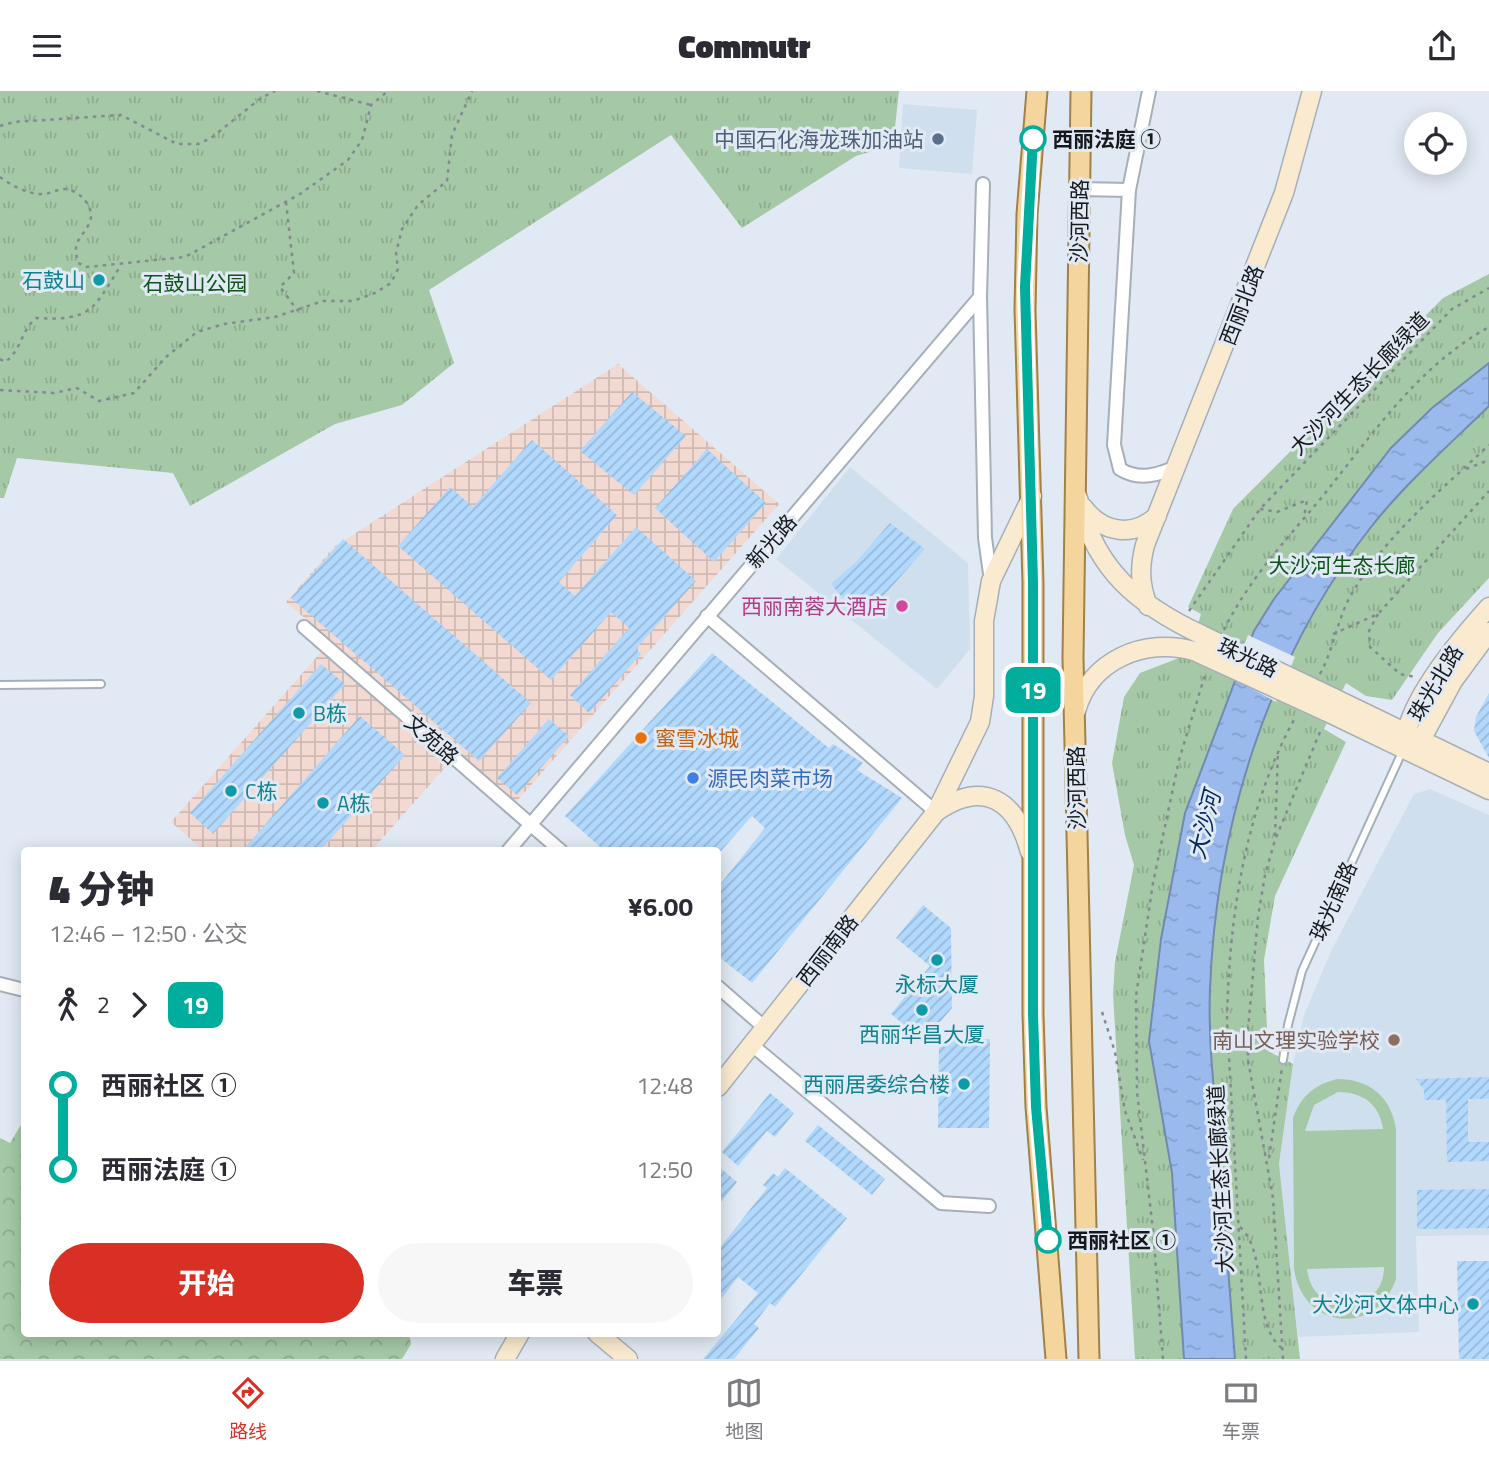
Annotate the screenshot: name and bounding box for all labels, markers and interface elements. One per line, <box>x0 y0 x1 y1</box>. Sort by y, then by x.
text: Commutr <box>678 22 811 70</box>
icon: menu <box>28 27 66 65</box>
icon: share <box>1423 27 1461 65</box>
map controls <box>1404 112 1467 175</box>
button: locate <box>1404 112 1467 175</box>
place label: 中国石化海龙珠加油站 <box>714 123 924 155</box>
place label: 西丽法庭 ① <box>1052 123 1162 155</box>
marker: 西丽法庭 ① <box>1020 126 1046 152</box>
marker: 中国石化海龙珠加油站 <box>930 131 946 147</box>
street label: 沙河西路 <box>1062 179 1096 263</box>
street label: 西丽北路 <box>1211 260 1271 350</box>
place label: 石鼓山 <box>22 264 85 296</box>
park label: 石鼓山公园 <box>143 267 248 299</box>
marker: 石鼓山 <box>91 272 107 288</box>
street label: 大沙河生态长廊绿道 <box>1282 304 1436 462</box>
street label: 新光路 <box>738 507 804 575</box>
park label: 大沙河生态长廊 <box>1269 549 1416 581</box>
place label: 西丽南蓉大酒店 <box>741 590 888 622</box>
marker: 西丽南蓉大酒店 <box>894 598 910 614</box>
street label: 珠光路 <box>1213 629 1283 685</box>
street label: 珠光北路 <box>1400 639 1470 727</box>
line badge: 19 <box>1002 667 1064 713</box>
text: 19 <box>1020 672 1046 708</box>
place label: B栋 <box>313 697 347 729</box>
marker: B栋 <box>291 705 307 721</box>
street label: 文苑路 <box>398 706 466 772</box>
place label: 蜜雪冰城 <box>655 722 739 754</box>
marker: 蜜雪冰城 <box>633 730 649 746</box>
street label: 沙河西路 <box>1059 746 1093 830</box>
place label: 源民肉菜市场 <box>707 762 833 794</box>
marker: 源民肉菜市场 <box>685 770 701 786</box>
place label: C栋 <box>245 775 277 807</box>
marker: C栋 <box>223 783 239 799</box>
water label: 大沙河 <box>1179 783 1230 863</box>
place label: A栋 <box>337 787 371 819</box>
marker: A栋 <box>315 795 331 811</box>
street label: 珠光南路 <box>1301 856 1365 946</box>
text: 4 分钟 <box>49 860 154 918</box>
text: ¥6.00 <box>628 887 693 926</box>
street label: 西丽南路 <box>789 907 865 993</box>
text: 12:46 – 12:50 · 公交 <box>49 916 248 951</box>
marker: 永标大厦 <box>929 952 945 968</box>
place label: 永标大厦 <box>895 968 979 1000</box>
icon: walk <box>49 986 87 1024</box>
icon: forward <box>120 986 158 1024</box>
text: 2 <box>97 987 110 1022</box>
text: 19 <box>182 987 209 1023</box>
marker: 西丽华昌大厦 <box>914 1002 930 1018</box>
place label: 西丽华昌大厦 <box>859 1018 985 1050</box>
place label: 南山文理实验学校 <box>1212 1024 1380 1056</box>
marker: 南山文理实验学校 <box>1386 1032 1402 1048</box>
text: 西丽社区 ① <box>101 1066 237 1105</box>
text: 12:48 <box>636 1068 693 1103</box>
place label: 西丽居委综合楼 <box>803 1068 950 1100</box>
marker: 西丽居委综合楼 <box>956 1076 972 1092</box>
street label: 大沙河生态长廊绿道 <box>1199 1084 1241 1274</box>
text: 西丽法庭 ① <box>101 1150 237 1189</box>
text: 12:50 <box>636 1152 693 1187</box>
place label: 西丽社区 ① <box>1067 1224 1177 1256</box>
marker: 西丽社区 ① <box>1035 1227 1061 1253</box>
button: 开始 <box>49 1243 364 1323</box>
button: 车票 <box>378 1243 693 1323</box>
place label: 大沙河文体中心 <box>1312 1288 1459 1320</box>
marker: 大沙河文体中心 <box>1465 1296 1481 1312</box>
tab: 路线 <box>229 1374 267 1445</box>
tab: 地图 <box>725 1374 764 1445</box>
tab: 车票 <box>1222 1374 1260 1445</box>

